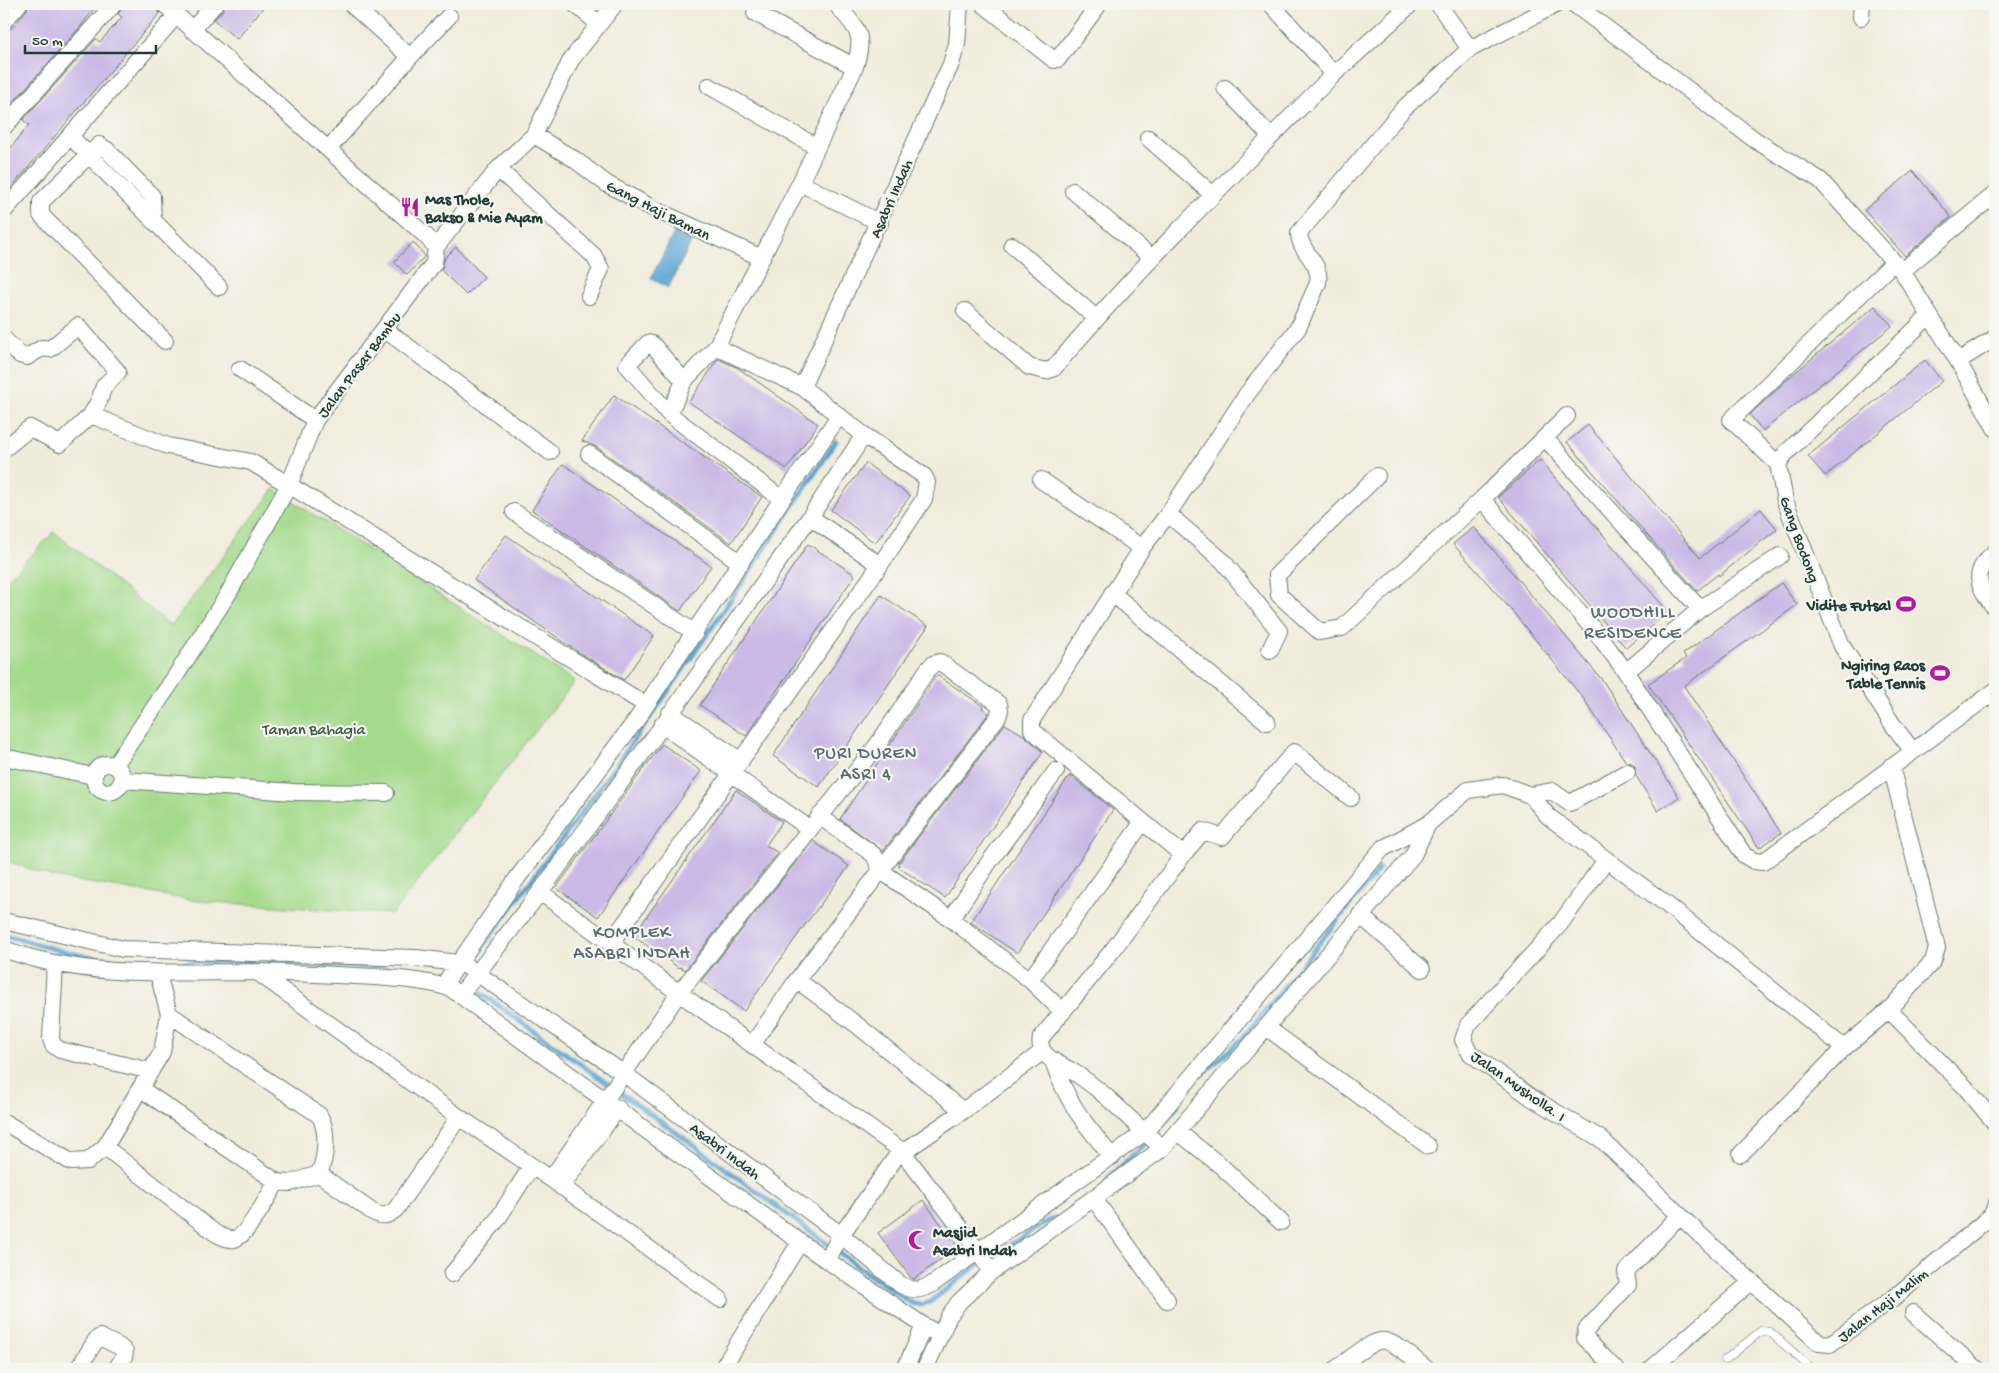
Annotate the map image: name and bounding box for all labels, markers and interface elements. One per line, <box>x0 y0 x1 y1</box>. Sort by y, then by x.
scale bar <box>25 22 156 54</box>
text: 50 m <box>32 33 63 51</box>
street label: Asabri Indah <box>867 157 919 242</box>
street label: Gang Haji Baman <box>602 178 713 247</box>
place label: Mas Thole, Bakso & Mie Ayam <box>424 192 543 229</box>
restaurant icon: Mas Thole, Bakso & Mie Ayam <box>399 196 421 218</box>
street label: Jalan Pasar Bambu <box>315 309 407 423</box>
street label: Gang Bodong <box>1773 495 1822 586</box>
sports icon: Vidite Futsal <box>1895 593 1917 615</box>
place label: Vidite Futsal <box>1806 598 1891 617</box>
district label: WOODHILL RESIDENCE <box>1584 603 1682 645</box>
place label: Ngiring Raos Table Tennis <box>1841 658 1926 695</box>
sports icon: Ngiring Raos Table Tennis <box>1929 662 1951 684</box>
park label: Taman Bahagia <box>262 722 366 741</box>
district label: PURI DUREN ASRI 4 <box>814 744 917 786</box>
district label: KOMPLEK ASABRI INDAH <box>573 923 691 965</box>
street label: Jalan Musholla. I <box>1466 1048 1568 1128</box>
street label: Asabri Indah <box>685 1120 763 1186</box>
place label: Masjid Asabri Indah <box>932 1225 1017 1262</box>
mosque icon: Masjid Asabri Indah <box>907 1229 929 1251</box>
street label: Jalan Haji Malim <box>1835 1265 1934 1348</box>

